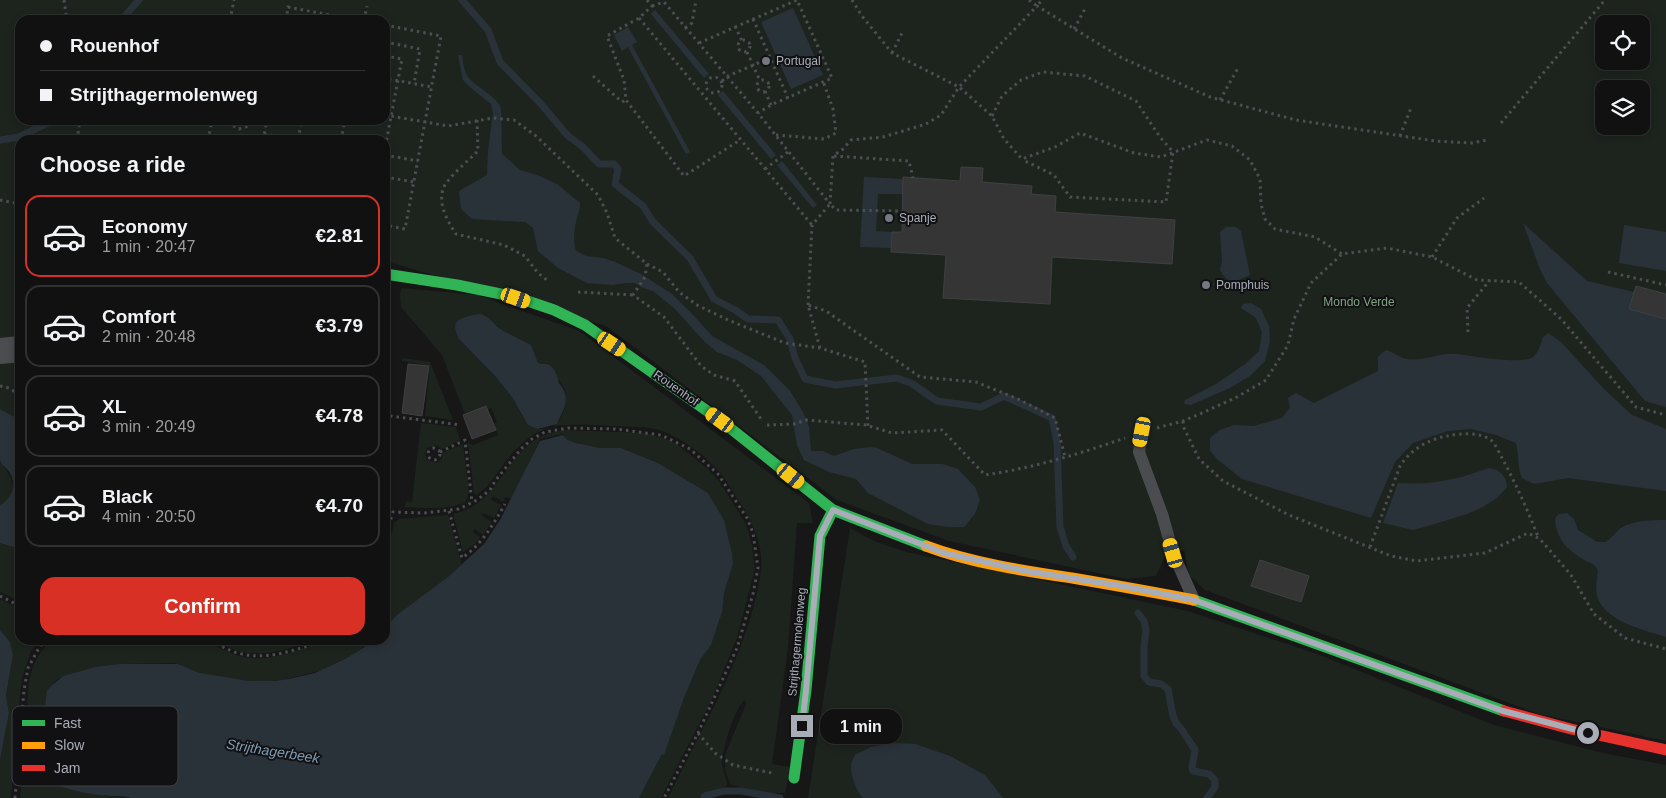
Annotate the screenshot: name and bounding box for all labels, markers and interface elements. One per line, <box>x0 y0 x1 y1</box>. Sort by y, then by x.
map controls <box>1595 15 1650 135</box>
button: locate <box>1595 15 1650 70</box>
text: Rouenhof <box>70 35 159 56</box>
place label: Portugal <box>776 54 821 68</box>
marker: Portugal <box>760 55 772 67</box>
button: layers <box>1595 80 1650 135</box>
text: Strijthagermolenweg <box>70 84 258 105</box>
text: Choose a ride <box>40 152 185 177</box>
place label: Spanje <box>899 211 937 225</box>
marker: Spanje <box>883 212 895 224</box>
icon: car <box>42 214 87 259</box>
text: Economy <box>102 216 188 237</box>
text: €2.81 <box>315 225 363 246</box>
text: 1 min · 20:47 <box>102 238 195 255</box>
place label: Pomphuis <box>1216 278 1269 292</box>
marker: Pomphuis <box>1200 279 1212 291</box>
car <box>499 286 532 310</box>
park label: Mondo Verde <box>1323 295 1395 309</box>
icon: car <box>42 304 87 349</box>
text: Comfort <box>102 306 176 327</box>
text: €3.79 <box>315 315 363 336</box>
text: 2 min · 20:48 <box>102 328 195 345</box>
car <box>595 329 628 359</box>
street label: Rouenhof <box>651 367 702 409</box>
icon: car <box>42 394 87 439</box>
text: XL <box>102 396 126 417</box>
text: €4.78 <box>315 405 363 426</box>
car <box>703 405 736 435</box>
car <box>1131 416 1152 448</box>
text: 3 min · 20:49 <box>102 418 195 435</box>
car <box>774 461 807 491</box>
icon: car <box>42 484 87 529</box>
text: Black <box>102 486 153 507</box>
text: €4.70 <box>315 495 363 516</box>
text: 4 min · 20:50 <box>102 508 195 525</box>
car <box>1161 537 1184 569</box>
button: Confirm <box>40 577 365 635</box>
street label: Strijthagermolenweg <box>785 587 809 697</box>
legend <box>12 706 178 786</box>
callout: 1 min <box>820 708 902 744</box>
text: Fast <box>54 715 81 731</box>
route end <box>791 715 813 737</box>
text: 1 min <box>840 718 882 735</box>
route start <box>1577 722 1599 744</box>
water label: Strijthagerbeek <box>225 736 322 766</box>
text: Slow <box>54 737 85 753</box>
text: Jam <box>54 760 80 776</box>

